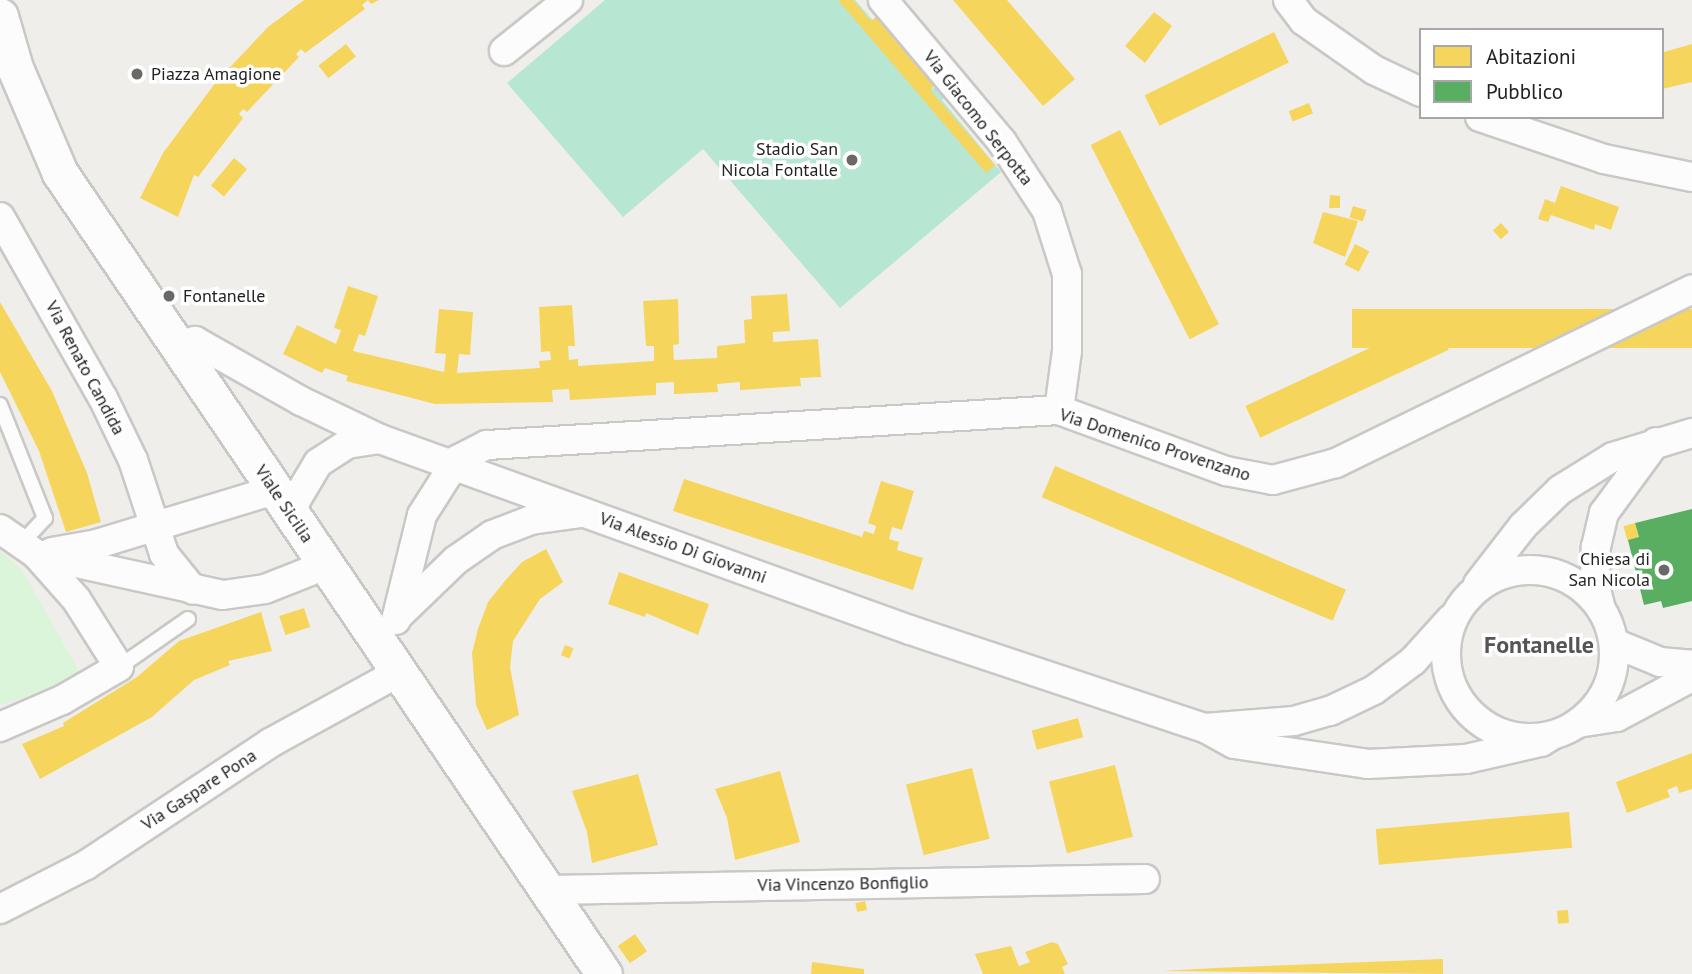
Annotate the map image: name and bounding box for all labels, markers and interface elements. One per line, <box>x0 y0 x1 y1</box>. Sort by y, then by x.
legend <box>1419 28 1664 119</box>
text: Abitazioni <box>1486 43 1576 70</box>
street label: Via Giacomo Serpotta <box>919 46 1037 190</box>
place label: Piazza Amagione <box>151 63 282 85</box>
marker: Piazza Amagione <box>129 66 145 82</box>
text: Pubblico <box>1486 78 1563 105</box>
place label: Stadio San Nicola Fontalle <box>721 139 838 182</box>
marker: Stadio San Nicola Fontalle <box>844 152 860 168</box>
place label: Fontanelle <box>183 285 265 307</box>
marker: Fontanelle <box>161 288 177 304</box>
street label: Via Renato Candida <box>41 297 129 439</box>
street label: Via Domenico Provenzano <box>1057 404 1253 486</box>
street label: Viale Sicilia <box>250 461 318 547</box>
street label: Via Alessio Di Giovanni <box>596 508 770 588</box>
place label: Chiesa di San Nicola <box>1568 549 1650 592</box>
marker: Chiesa di San Nicola <box>1656 562 1672 578</box>
district label: Fontanelle <box>1484 631 1594 659</box>
street label: Via Gaspare Pona <box>137 745 261 835</box>
street label: Via Vincenzo Bonfiglio <box>757 872 929 896</box>

